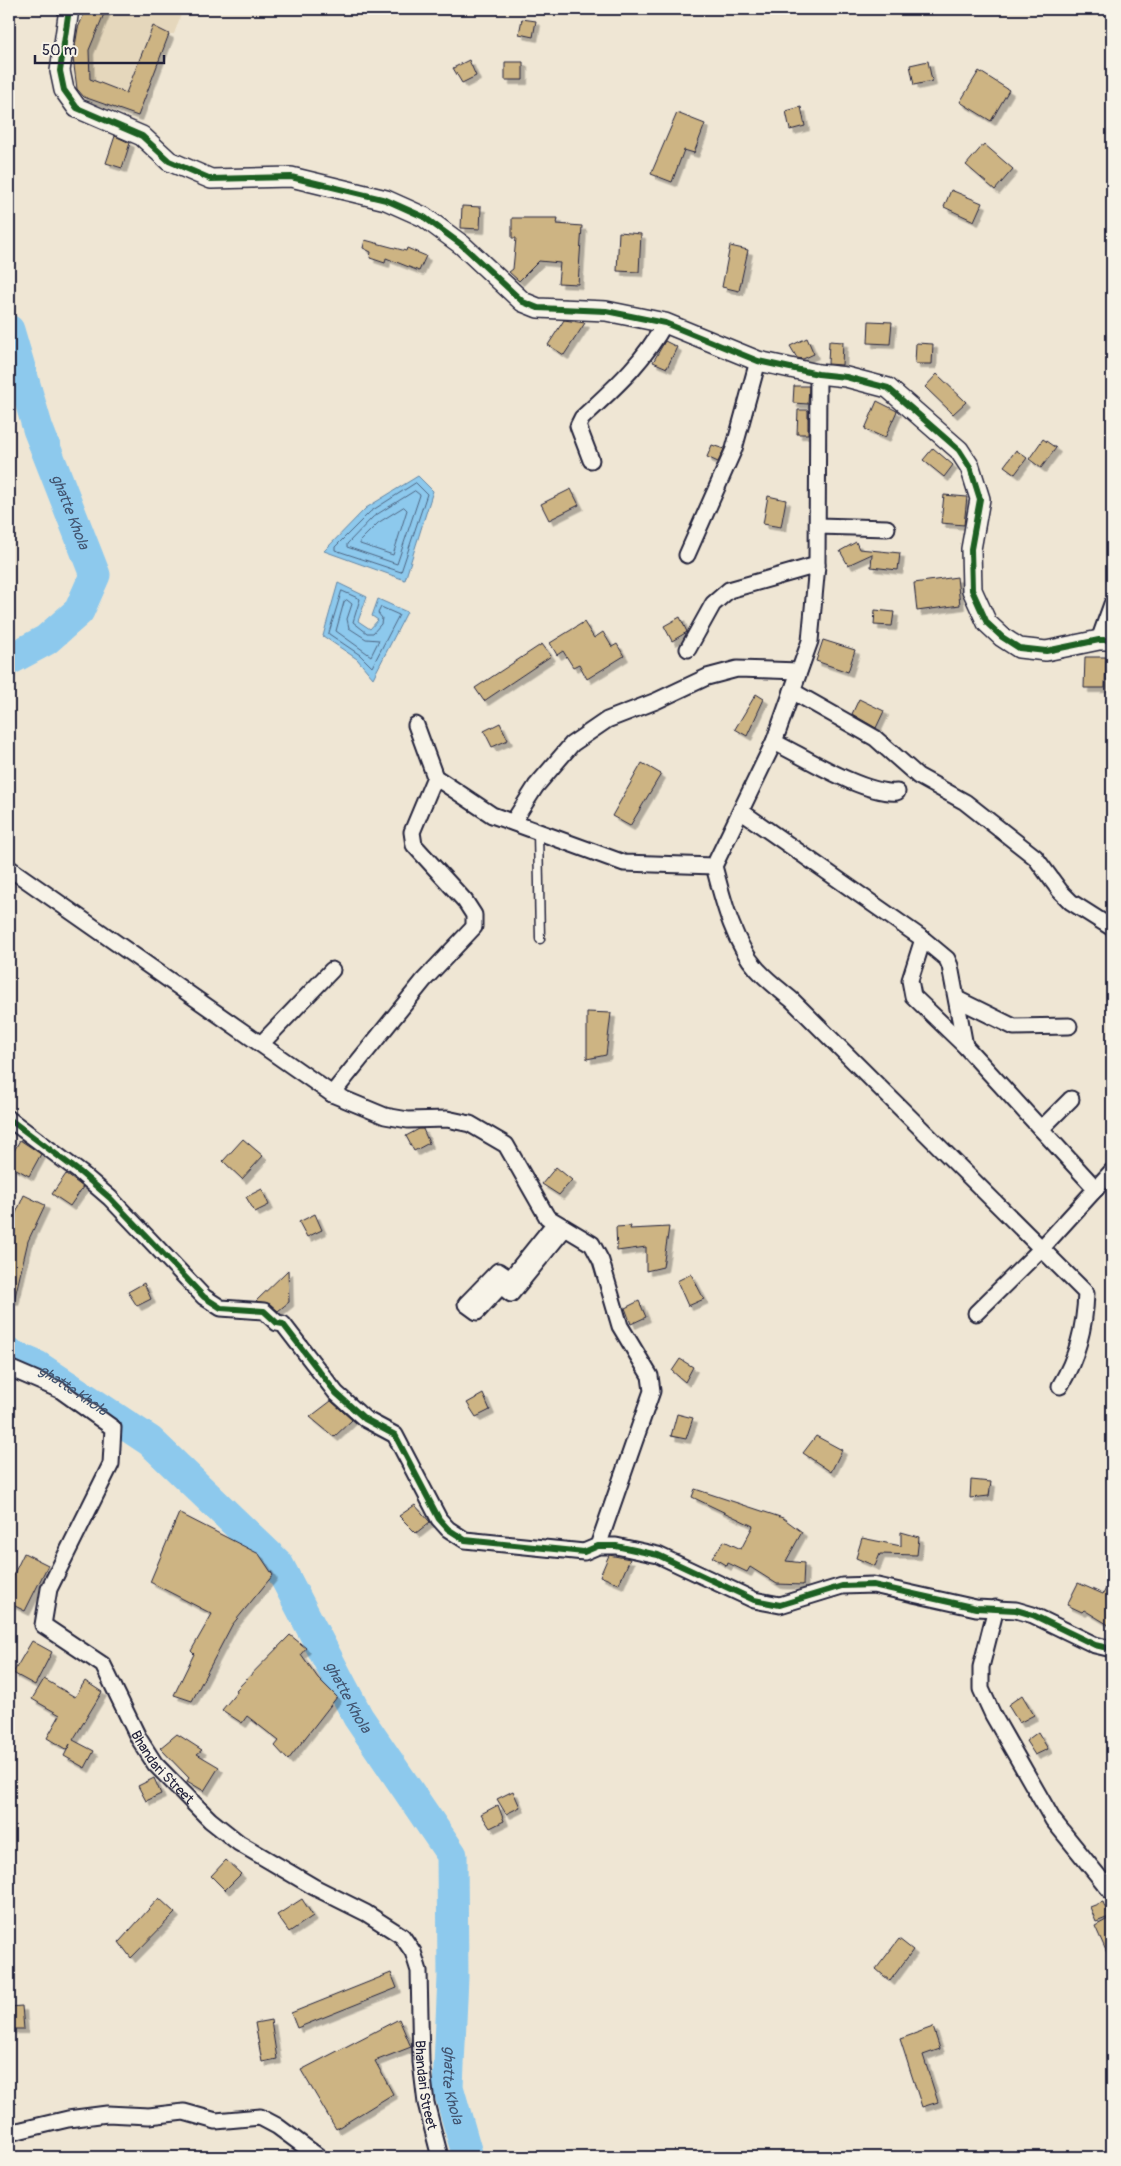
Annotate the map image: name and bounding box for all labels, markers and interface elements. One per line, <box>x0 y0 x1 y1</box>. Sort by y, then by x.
scale bar <box>35 32 164 64</box>
text: 50 m <box>42 41 77 60</box>
water label: ghatte Khola <box>47 472 93 553</box>
water label: ghatte Khola <box>35 1361 112 1421</box>
water label: ghatte Khola <box>321 1658 376 1738</box>
street label: Bhandari Street <box>127 1728 198 1808</box>
street label: Bhandari Street <box>412 2040 441 2132</box>
water label: ghatte Khola <box>438 2046 467 2127</box>

